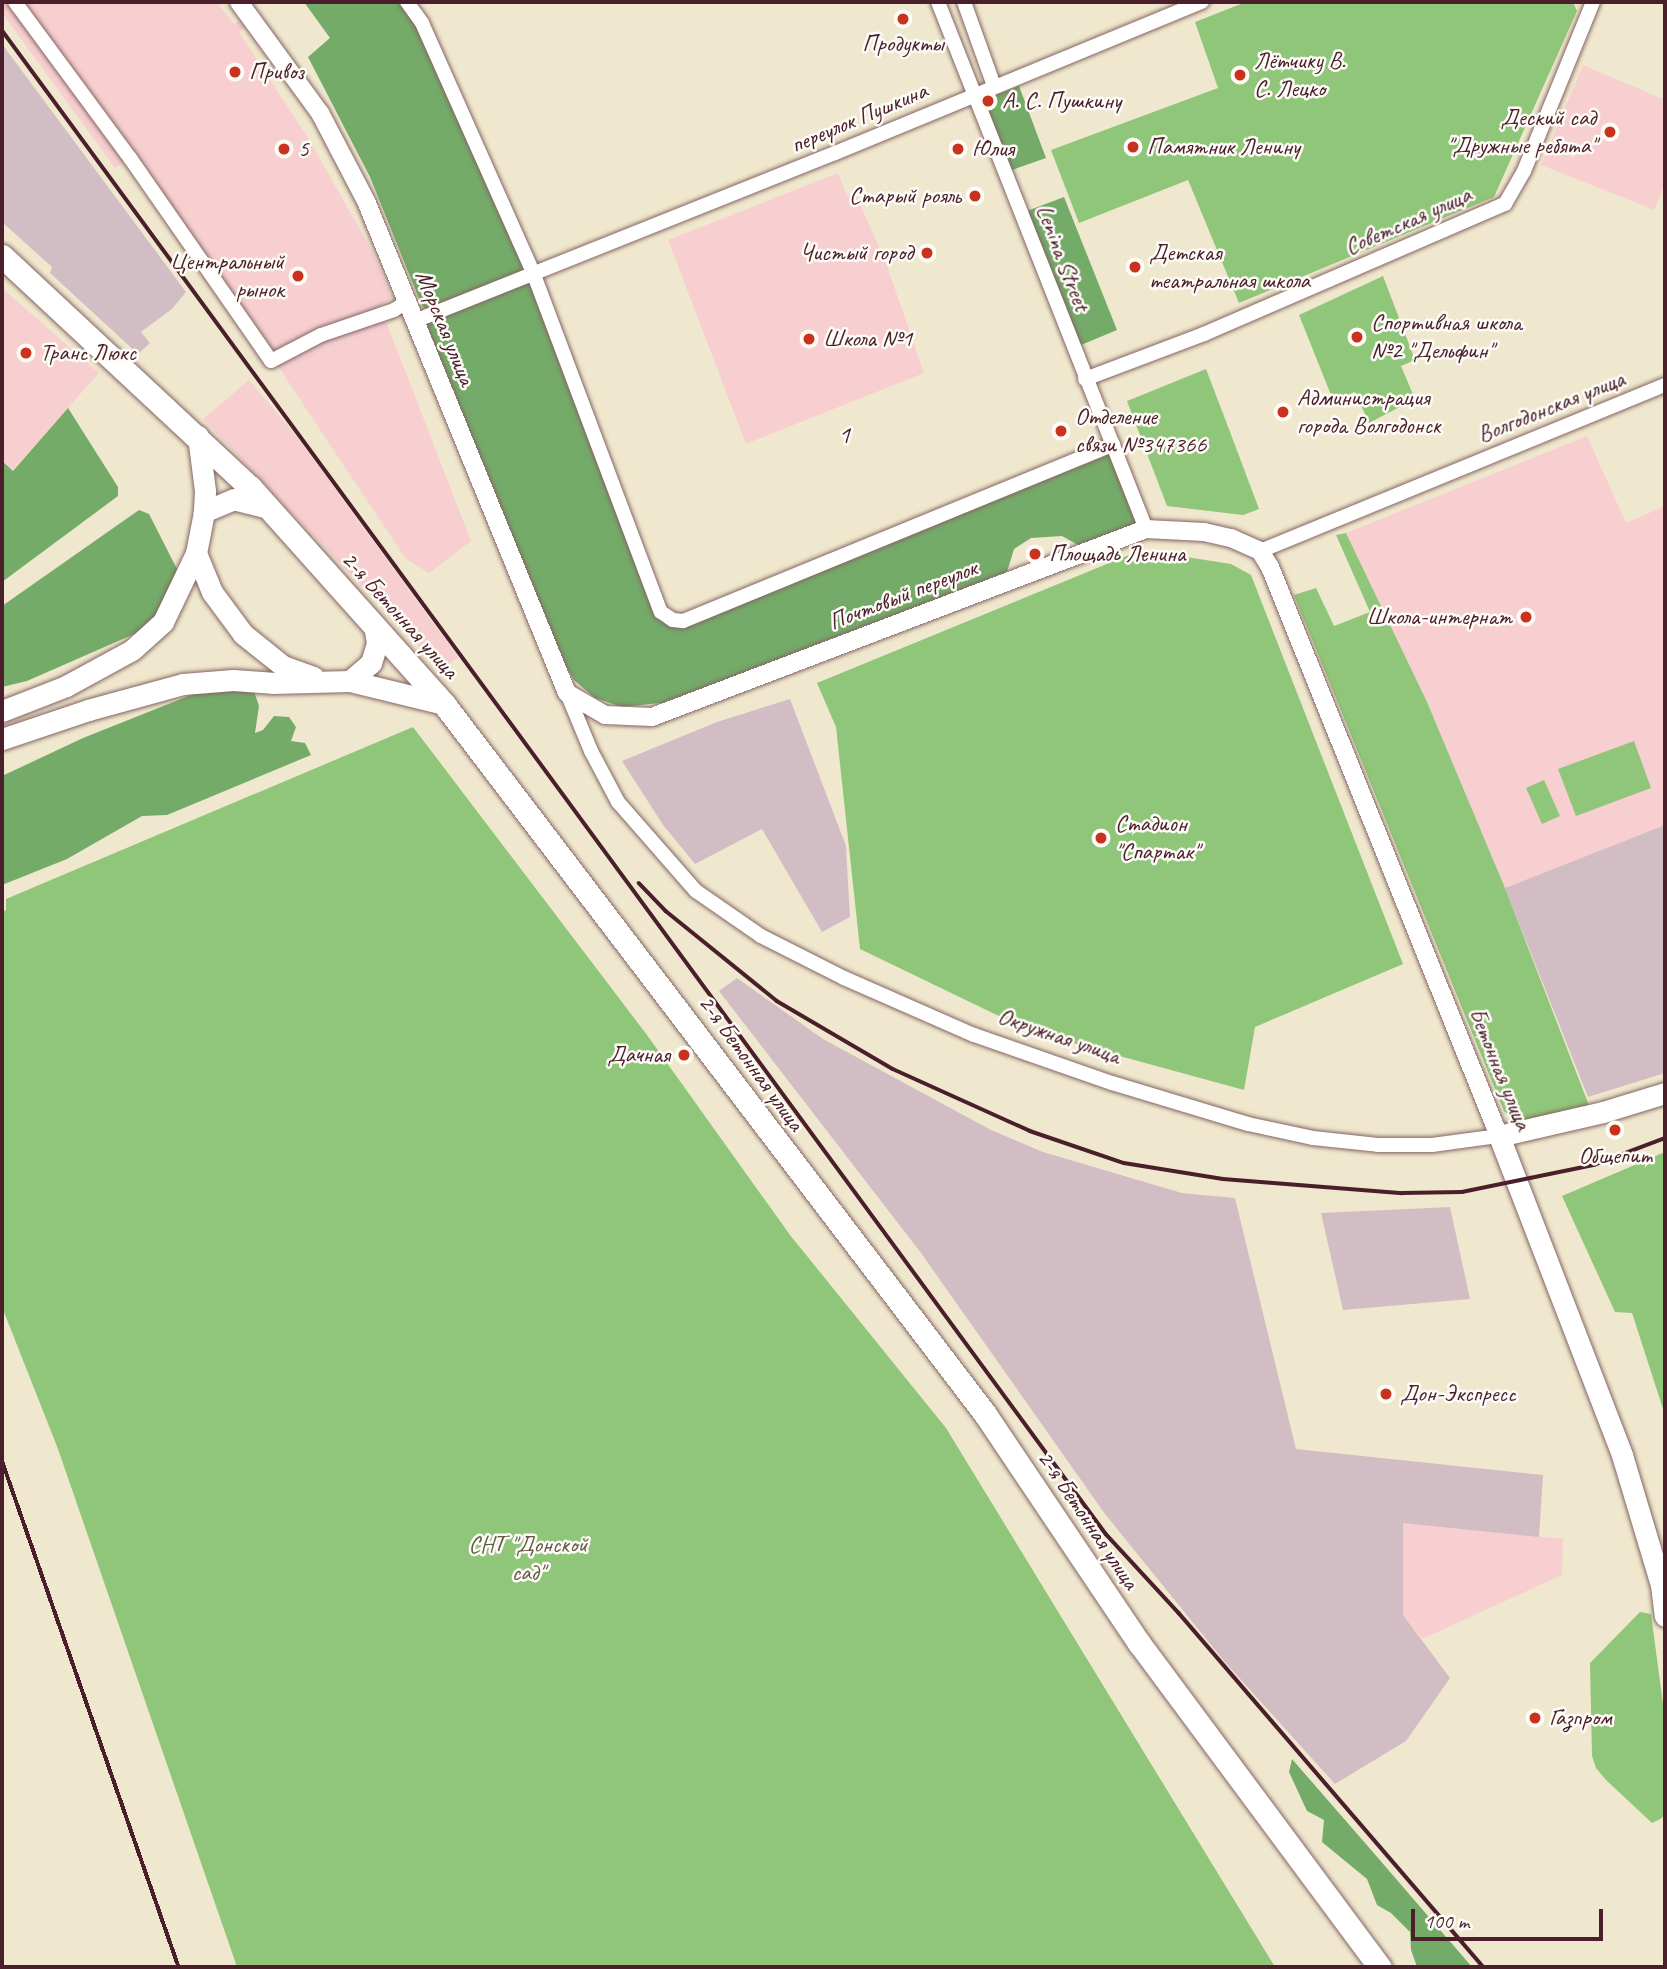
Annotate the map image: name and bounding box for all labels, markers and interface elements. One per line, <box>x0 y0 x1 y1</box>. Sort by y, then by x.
marker: Продукты <box>895 11 911 27</box>
place label: Продукты <box>862 30 944 58</box>
place label: Лётчику В. С. Лецко <box>1254 47 1346 103</box>
place label: Привоз <box>249 58 303 86</box>
marker: Привоз <box>227 64 243 80</box>
marker: Лётчику В. С. Лецко <box>1232 67 1248 83</box>
street label: переулок Пушкина <box>785 76 933 160</box>
place label: А. С. Пушкину <box>1002 87 1121 115</box>
marker: А. С. Пушкину <box>980 93 996 109</box>
place label: Деский сад "Дружные ребята" <box>1448 104 1596 160</box>
marker: Деский сад "Дружные ребята" <box>1602 124 1618 140</box>
place label: Памятник Ленину <box>1147 133 1300 161</box>
place label: 5 <box>298 135 309 163</box>
place label: Юлия <box>972 135 1014 163</box>
marker: Памятник Ленину <box>1125 139 1141 155</box>
marker: 5 <box>276 141 292 157</box>
marker: Юлия <box>950 141 966 157</box>
street label: Советская улица <box>1339 180 1477 262</box>
place label: Старый рояль <box>849 182 961 210</box>
marker: Старый рояль <box>967 188 983 204</box>
street label: Lenina Street <box>1029 201 1097 315</box>
place label: Чистый город <box>800 239 913 267</box>
place label: Детская театральная школа <box>1149 239 1309 295</box>
marker: Чистый город <box>919 245 935 261</box>
place label: Центральный рынок <box>170 248 284 304</box>
marker: Детская театральная школа <box>1127 259 1143 275</box>
street label: Морская улица <box>409 266 481 390</box>
marker: Центральный рынок <box>290 268 306 284</box>
place label: Спортивная школа №2 "Дельфин" <box>1371 309 1523 365</box>
place label: Школа №1 <box>823 325 912 353</box>
marker: Спортивная школа №2 "Дельфин" <box>1349 329 1365 345</box>
marker: Школа №1 <box>801 331 817 347</box>
place label: Транс Люкс <box>40 339 137 367</box>
marker: Транс Люкс <box>18 345 34 361</box>
street label: Волгодонская улица <box>1472 364 1630 450</box>
place label: Администрация города Волгодонск <box>1297 384 1441 440</box>
place label: Отделение связи №347366 <box>1075 403 1206 459</box>
marker: Администрация города Волгодонск <box>1275 404 1291 420</box>
district label: 1 <box>838 419 852 451</box>
marker: Отделение связи №347366 <box>1053 423 1069 439</box>
place label: Площадь Ленина <box>1049 540 1187 568</box>
street label: 2-я Бетонная улица <box>334 544 466 686</box>
marker: Площадь Ленина <box>1027 546 1043 562</box>
street label: Почтовый переулок <box>825 554 981 636</box>
place label: Школа-интернат <box>1366 603 1512 631</box>
marker: Школа-интернат <box>1518 609 1534 625</box>
place label: Стадион "Спартак" <box>1115 810 1199 866</box>
marker: Стадион "Спартак" <box>1093 830 1109 846</box>
street label: 2-я Бетонная улица <box>691 988 811 1138</box>
street label: Окружная улица <box>994 1001 1124 1071</box>
street label: Бетонная улица <box>1462 1003 1538 1135</box>
place label: Дачная <box>607 1041 670 1069</box>
marker: Дачная <box>676 1047 692 1063</box>
marker: Общепит <box>1607 1122 1623 1138</box>
place label: Общепит <box>1578 1142 1652 1170</box>
place label: Дон-Экспресс <box>1400 1380 1516 1408</box>
marker: Дон-Экспресс <box>1378 1386 1394 1402</box>
street label: 2-я Бетонная улица <box>1030 1444 1146 1596</box>
park label: СНТ "Донской сад" <box>469 1531 587 1587</box>
place label: Газпром <box>1549 1704 1612 1732</box>
marker: Газпром <box>1527 1710 1543 1726</box>
scale bar <box>1415 1896 1608 1940</box>
text: 100 m <box>1424 1908 1469 1934</box>

